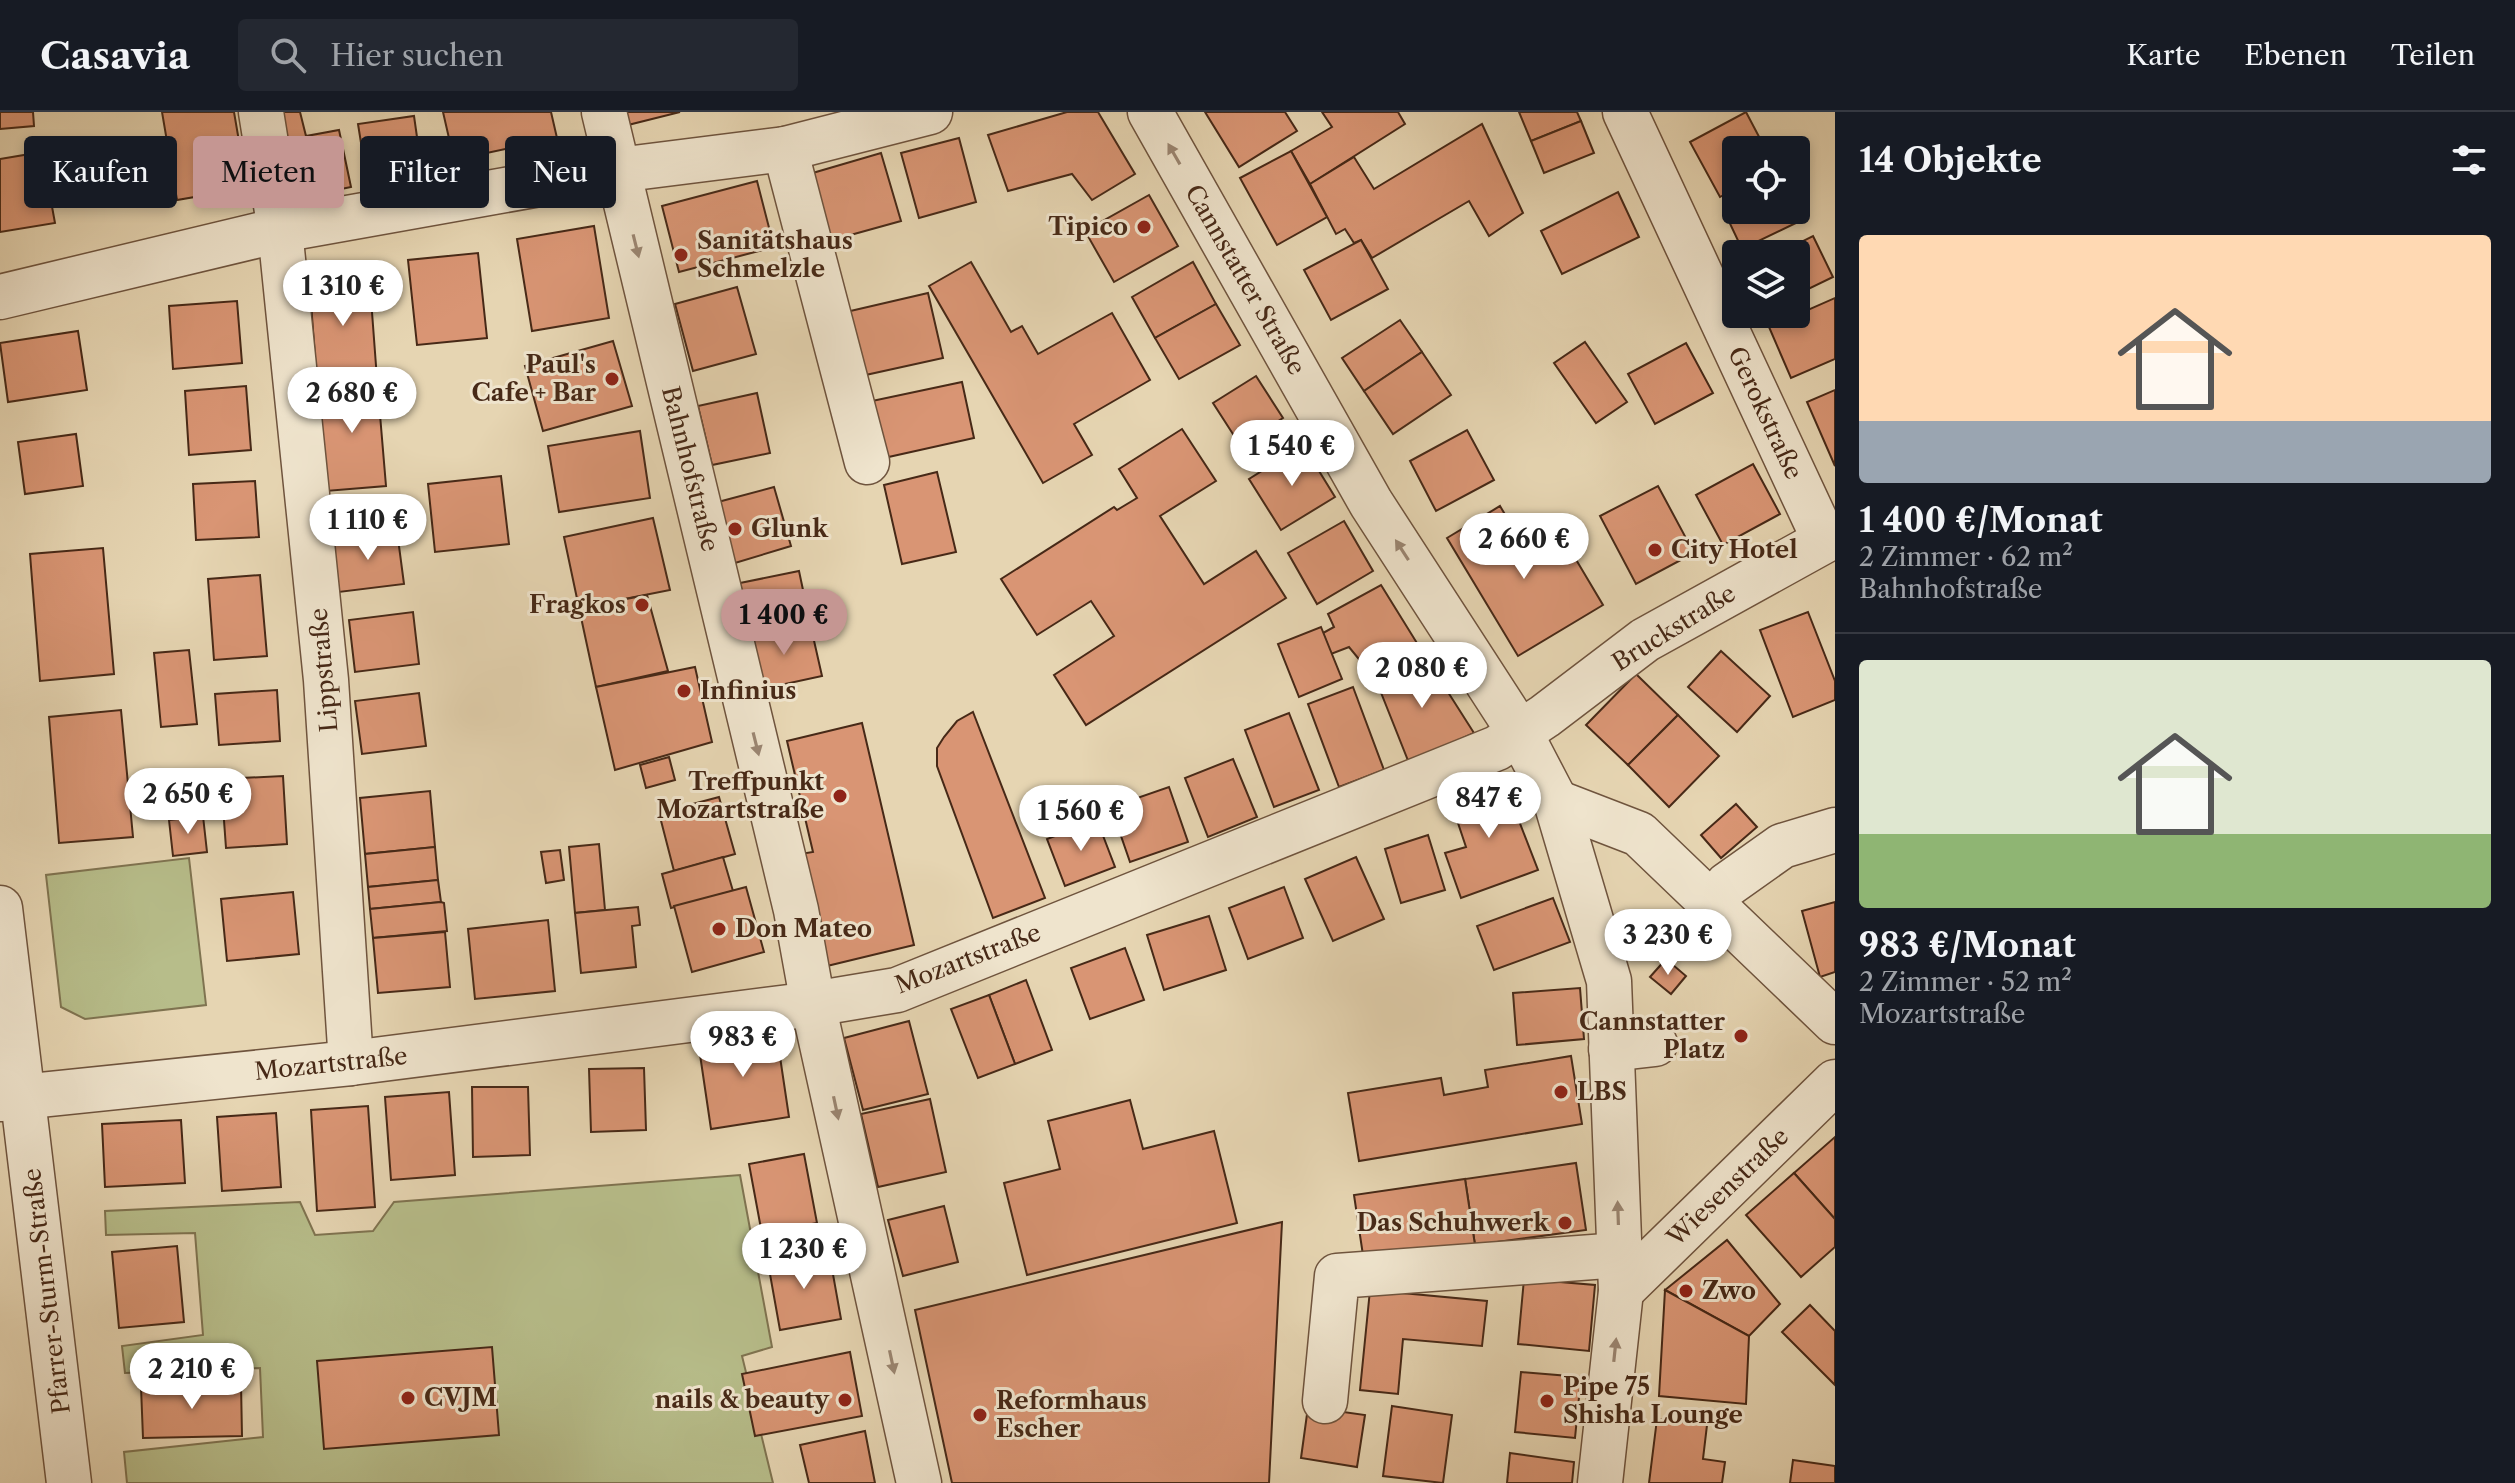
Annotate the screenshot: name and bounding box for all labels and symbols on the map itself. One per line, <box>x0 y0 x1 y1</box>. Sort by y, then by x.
one-way arrow <box>1167 143 1181 166</box>
street label: Cannstatter Straße <box>1179 180 1312 380</box>
place label: Tipico <box>1048 212 1128 241</box>
marker: Tipico <box>1135 218 1153 236</box>
place label: Sanitätshaus Schmelzle <box>697 226 853 283</box>
one-way arrow <box>631 234 643 259</box>
marker: Sanitätshaus Schmelzle <box>672 246 690 264</box>
pin: 1 310 € <box>269 260 417 328</box>
street label: Gerokstraße <box>1722 342 1809 484</box>
place label: Paul's Cafe + Bar <box>472 350 596 407</box>
pin: 2 680 € <box>278 367 426 435</box>
marker: Paul's Cafe + Bar <box>603 370 621 388</box>
street label: Bahnhofstraße <box>656 383 725 555</box>
pin: 1 540 € <box>1218 420 1366 488</box>
pin: 1 110 € <box>294 494 442 562</box>
pin: 2 660 € <box>1450 513 1598 581</box>
place label: Glunk <box>751 514 829 543</box>
marker: Glunk <box>726 520 744 538</box>
place label: City Hotel <box>1671 535 1798 564</box>
one-way arrow <box>1394 539 1409 560</box>
marker: City Hotel <box>1646 541 1664 559</box>
street label: Bruckstraße <box>1607 578 1741 677</box>
pin: 1 400 € <box>710 589 858 657</box>
place label: Fragkos <box>529 590 626 619</box>
marker: Fragkos <box>633 596 651 614</box>
street label: Lippstraße <box>304 607 343 733</box>
pin: 2 080 € <box>1348 642 1496 710</box>
place label: Infinius <box>700 676 796 705</box>
marker: Infinius <box>675 682 693 700</box>
one-way arrow <box>750 732 763 757</box>
place label: Treffpunkt Mozartstraße <box>657 767 824 824</box>
pin: 2 650 € <box>114 768 262 836</box>
pin: 847 € <box>1433 772 1545 840</box>
pin: 1 560 € <box>1007 785 1155 853</box>
marker: Treffpunkt Mozartstraße <box>831 787 849 805</box>
pin: 3 230 € <box>1594 909 1742 977</box>
place label: Don Mateo <box>735 914 872 943</box>
street label: Mozartstraße <box>891 917 1045 1000</box>
marker: Don Mateo <box>710 920 728 938</box>
place label: Cannstatter Platz <box>1579 1007 1725 1064</box>
pin: 983 € <box>687 1011 799 1079</box>
marker: Cannstatter Platz <box>1732 1027 1750 1045</box>
street label: Mozartstraße <box>253 1041 409 1086</box>
place label: LBS <box>1577 1077 1627 1106</box>
marker: LBS <box>1552 1083 1570 1101</box>
one-way arrow <box>830 1095 843 1120</box>
street label: Wiesenstraße <box>1660 1122 1794 1252</box>
street label: Pfarrer-Sturm-Straße <box>17 1167 76 1416</box>
one-way arrow <box>1612 1200 1625 1225</box>
place label: Das Schuhwerk <box>1356 1208 1550 1237</box>
marker: Das Schuhwerk <box>1556 1214 1574 1232</box>
pin: 1 230 € <box>730 1223 878 1291</box>
place label: Zwo <box>1702 1276 1756 1305</box>
marker: Zwo <box>1677 1282 1695 1300</box>
one-way arrow <box>1608 1337 1621 1362</box>
pin: 2 210 € <box>118 1343 266 1411</box>
one-way arrow <box>886 1349 899 1374</box>
place label: Pipe 75 Shisha Lounge <box>1563 1372 1743 1429</box>
place label: CVJM <box>424 1383 497 1412</box>
place label: nails & beauty <box>655 1385 830 1414</box>
place label: Reformhaus Escher <box>996 1386 1147 1443</box>
marker: CVJM <box>399 1389 417 1407</box>
marker: nails & beauty <box>836 1391 854 1409</box>
marker: Pipe 75 Shisha Lounge <box>1538 1392 1556 1410</box>
marker: Reformhaus Escher <box>971 1406 989 1424</box>

